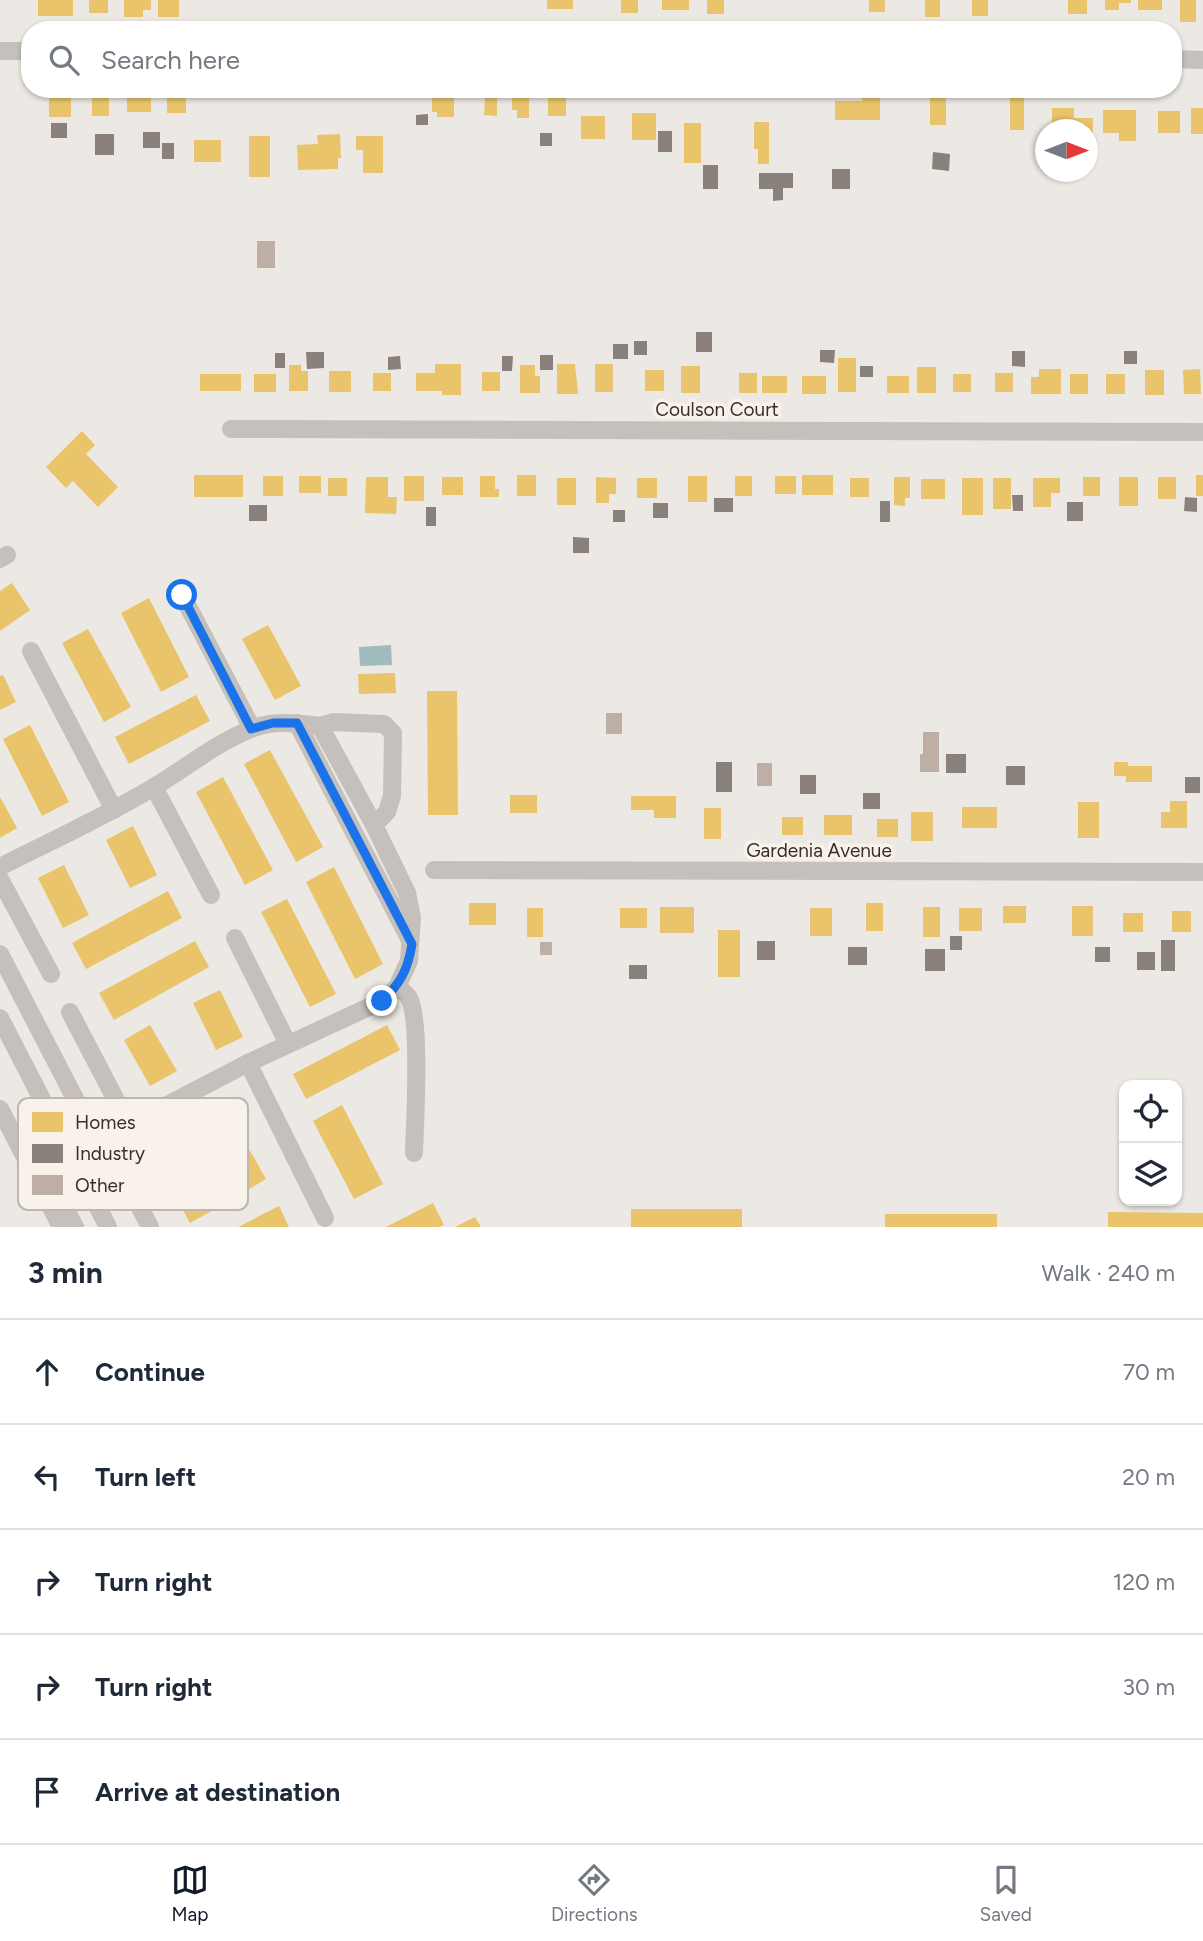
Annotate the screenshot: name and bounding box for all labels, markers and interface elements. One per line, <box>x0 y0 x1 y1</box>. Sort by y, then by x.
search box <box>21 21 1182 98</box>
icon: search <box>45 41 83 79</box>
text: Search here <box>101 44 240 76</box>
north arrow <box>1035 119 1098 182</box>
street label: Coulson Court <box>655 398 779 421</box>
route start <box>166 579 197 610</box>
street label: Gardenia Avenue <box>746 839 892 862</box>
route end <box>366 985 397 1016</box>
map controls <box>1119 1080 1182 1206</box>
button: locate <box>1119 1080 1182 1143</box>
legend <box>18 1098 248 1210</box>
text: Homes <box>75 1111 136 1134</box>
text: Industry <box>75 1142 145 1165</box>
button: layers <box>1119 1143 1182 1206</box>
text: Other <box>75 1174 125 1197</box>
text: 3 min <box>28 1254 103 1291</box>
text: Walk · 240 m <box>1042 1259 1175 1287</box>
icon: ahead <box>28 1353 66 1391</box>
text: Continue <box>95 1356 205 1388</box>
text: 70 m <box>1123 1358 1175 1386</box>
icon: left <box>28 1458 66 1496</box>
text: Turn left <box>95 1461 196 1493</box>
text: 20 m <box>1122 1463 1175 1491</box>
icon: right <box>28 1563 66 1601</box>
text: Turn right <box>95 1566 212 1598</box>
text: 120 m <box>1113 1568 1175 1596</box>
icon: right <box>28 1668 66 1706</box>
text: Turn right <box>95 1671 212 1703</box>
text: 30 m <box>1122 1673 1175 1701</box>
icon: arrive <box>28 1773 66 1811</box>
text: Arrive at destination <box>95 1776 340 1808</box>
tab: Map <box>171 1861 209 1926</box>
tab: Directions <box>551 1861 638 1926</box>
tab: Saved <box>980 1861 1032 1926</box>

